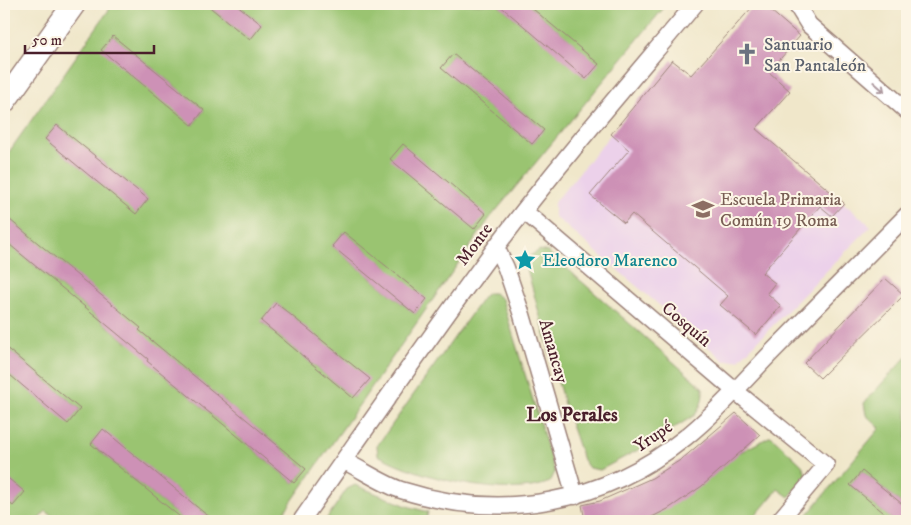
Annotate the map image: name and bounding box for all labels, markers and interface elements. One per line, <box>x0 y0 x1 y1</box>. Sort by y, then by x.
scale bar <box>25 22 154 54</box>
text: 50 m <box>32 31 62 50</box>
place label: Santuario San Pantaleón <box>764 34 867 77</box>
church icon: Santuario San Pantaleón <box>734 41 760 67</box>
one-way arrow <box>873 81 886 93</box>
place label: Escuela Primaria Común 19 Roma <box>720 189 842 232</box>
school or university icon: Escuela Primaria Común 19 Roma <box>690 196 716 222</box>
street label: Monte <box>452 219 498 270</box>
place icon: Eleodoro Marenco <box>512 247 538 273</box>
place label: Eleodoro Marenco <box>542 250 678 272</box>
street label: Cosquín <box>657 298 716 352</box>
street label: Amancay <box>533 317 573 386</box>
district label: Los Perales <box>526 403 618 428</box>
street label: Yrupé <box>630 416 678 458</box>

